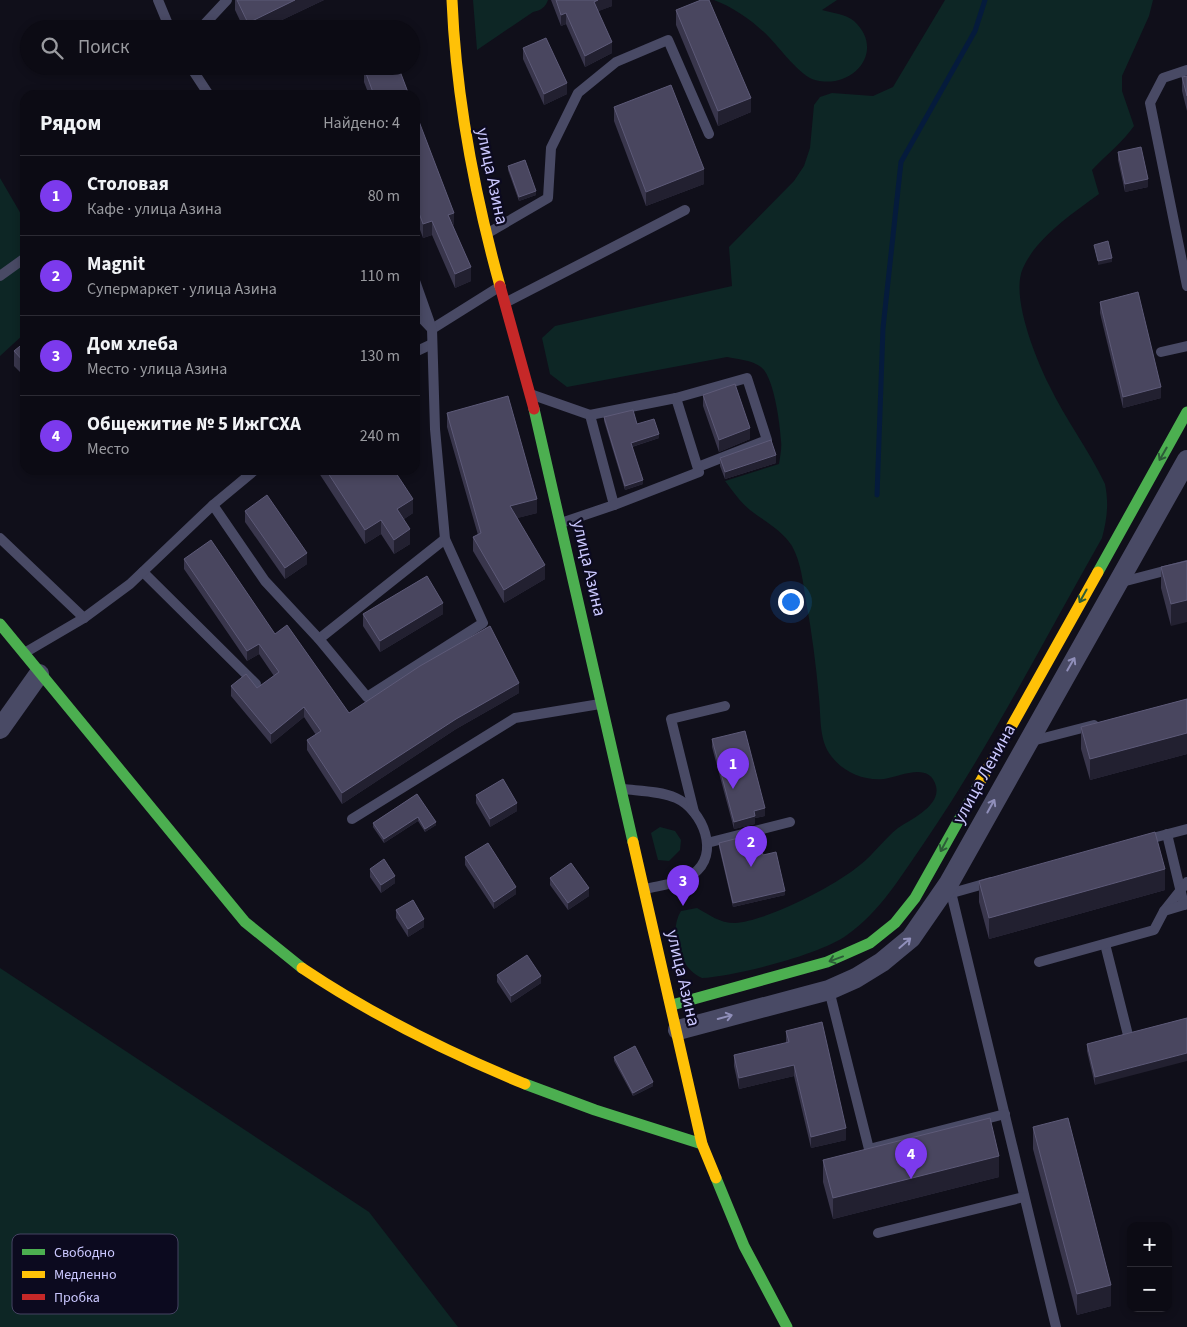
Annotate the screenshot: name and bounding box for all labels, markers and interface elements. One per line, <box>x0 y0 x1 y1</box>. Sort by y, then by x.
search box <box>20 20 420 75</box>
icon: search <box>38 34 66 62</box>
text: Поиск <box>78 34 129 61</box>
text: Рядом <box>40 108 101 138</box>
text: Найдено: 4 <box>323 112 400 134</box>
street label: улица Азина <box>470 125 514 227</box>
text: Столовая <box>87 171 169 198</box>
text: 1 <box>52 185 60 207</box>
text: 80 m <box>368 185 400 207</box>
text: Кафе · улица Азина <box>87 198 222 220</box>
text: Magnit <box>87 251 145 278</box>
text: 2 <box>52 265 60 287</box>
text: 110 m <box>360 265 400 287</box>
text: Супермаркет · улица Азина <box>87 278 277 300</box>
text: Дом хлеба <box>87 331 178 358</box>
text: 3 <box>52 345 60 367</box>
text: 130 m <box>360 345 400 367</box>
text: Место · улица Азина <box>87 358 227 380</box>
text: Общежитие № 5 ИжГСХА <box>87 411 301 438</box>
text: 4 <box>52 425 60 447</box>
text: 240 m <box>360 425 400 447</box>
text: Место <box>87 438 130 460</box>
one-way arrow <box>1157 447 1167 461</box>
street label: улица Азина <box>566 517 612 619</box>
one-way arrow <box>1078 588 1087 603</box>
your location <box>778 589 804 615</box>
one-way arrow <box>1066 658 1076 672</box>
street label: улица Ленина <box>946 720 1022 828</box>
pin: 1 <box>717 748 749 789</box>
one-way arrow <box>987 800 997 814</box>
pin: 2 <box>735 826 767 867</box>
one-way arrow <box>939 837 949 852</box>
pin: 3 <box>667 865 699 906</box>
street label: улица Азина <box>660 927 706 1029</box>
one-way arrow <box>898 937 911 948</box>
one-way arrow <box>828 955 844 964</box>
one-way arrow <box>716 1012 732 1021</box>
pin: 4 <box>895 1138 927 1179</box>
map controls <box>1127 1222 1172 1312</box>
button: + <box>1127 1222 1172 1267</box>
legend <box>12 1234 178 1314</box>
text: Свободно <box>54 1243 115 1263</box>
text: Медленно <box>54 1265 117 1285</box>
button: − <box>1127 1267 1172 1312</box>
text: Пробка <box>54 1288 100 1308</box>

